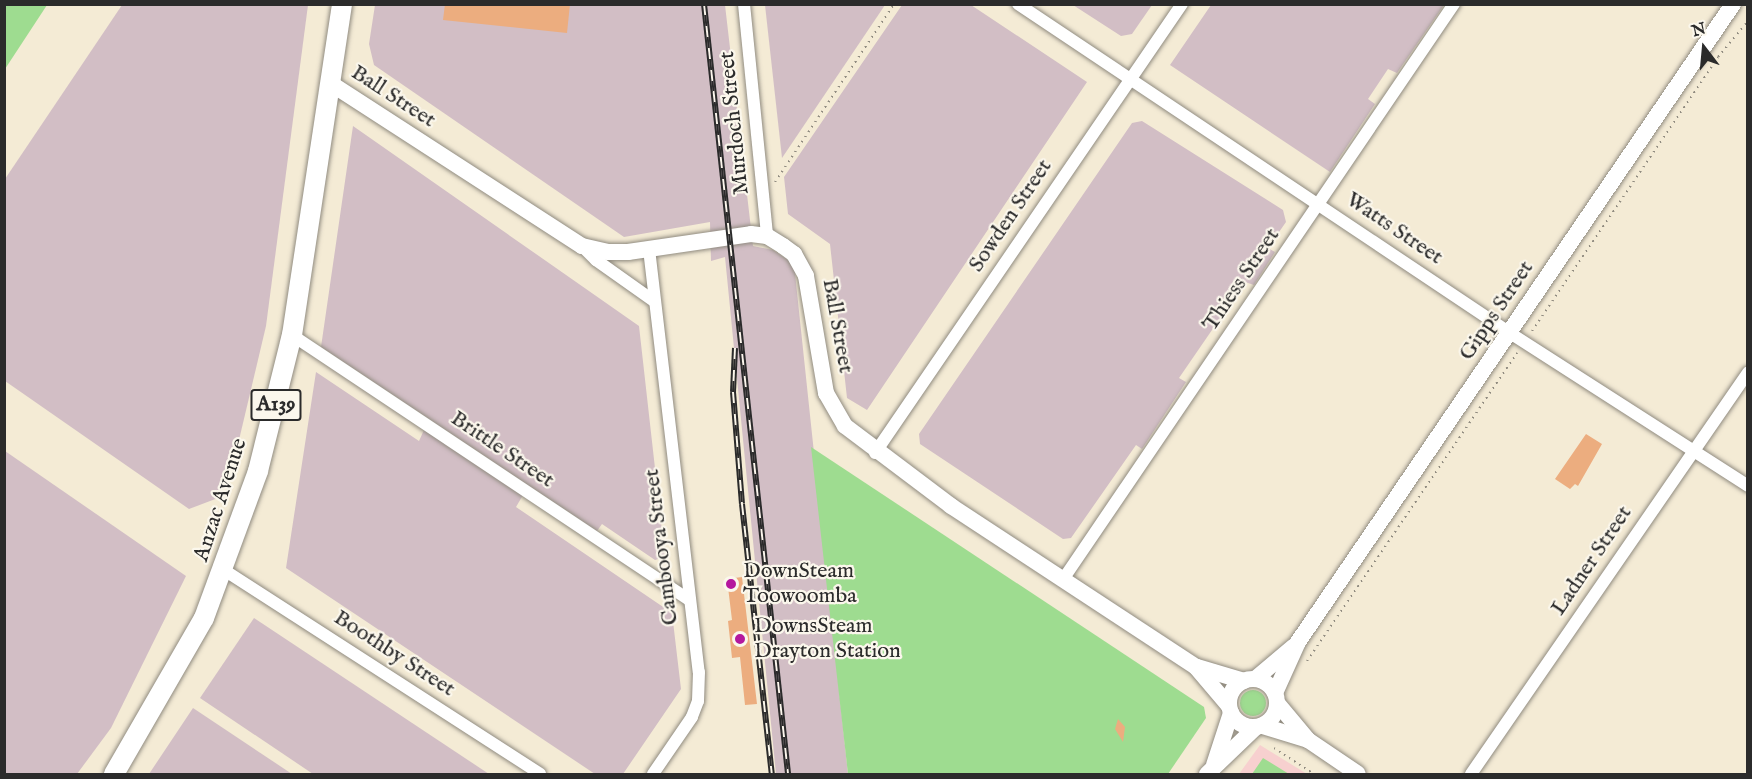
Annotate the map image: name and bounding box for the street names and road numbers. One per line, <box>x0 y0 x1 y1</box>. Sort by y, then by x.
street label: Murdoch Street <box>714 50 756 196</box>
street label: Ball Street <box>346 60 440 134</box>
street label: Sowden Street <box>964 155 1058 277</box>
street label: Watts Street <box>1340 187 1448 271</box>
street label: Thiess Street <box>1198 223 1286 337</box>
street label: Gipps Street <box>1454 256 1540 366</box>
street label: Ball Street <box>816 277 858 375</box>
road number: A139 <box>249 387 303 423</box>
street label: Brittle Street <box>445 406 559 494</box>
street label: Anzac Avenue <box>189 435 253 565</box>
street label: Cambooya Street <box>639 467 685 627</box>
street label: Ladner Street <box>1546 501 1638 621</box>
street label: Boothby Street <box>328 605 460 703</box>

